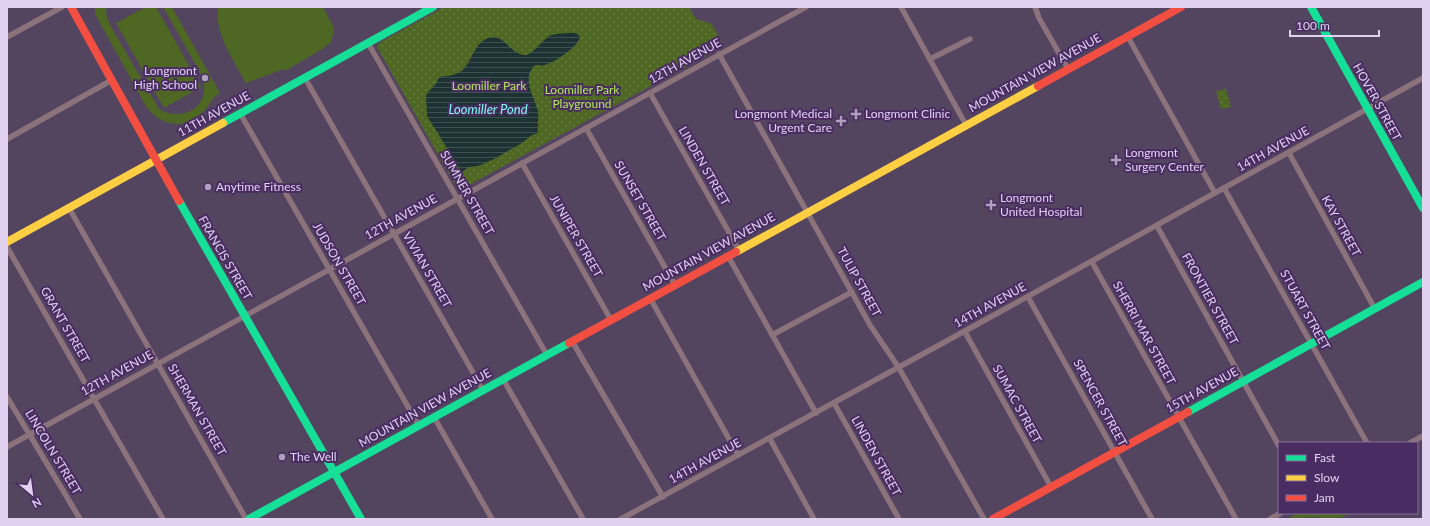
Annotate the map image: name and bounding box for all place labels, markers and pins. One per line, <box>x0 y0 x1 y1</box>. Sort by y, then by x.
place label: Longmont High School <box>134 63 198 92</box>
marker: Longmont High School <box>200 73 210 83</box>
place label: Longmont Medical Urgent Care <box>734 106 832 135</box>
place label: Longmont Clinic <box>865 106 950 121</box>
marker: Longmont Clinic <box>850 108 862 120</box>
marker: Longmont Medical Urgent Care <box>835 115 847 127</box>
place label: Longmont Surgery Center <box>1125 145 1205 174</box>
marker: Longmont Surgery Center <box>1110 154 1122 166</box>
place label: Anytime Fitness <box>216 179 301 194</box>
marker: Anytime Fitness <box>203 182 213 192</box>
place label: Longmont United Hospital <box>1000 190 1082 219</box>
marker: Longmont United Hospital <box>985 199 997 211</box>
place label: The Well <box>290 449 337 464</box>
marker: The Well <box>277 452 287 462</box>

